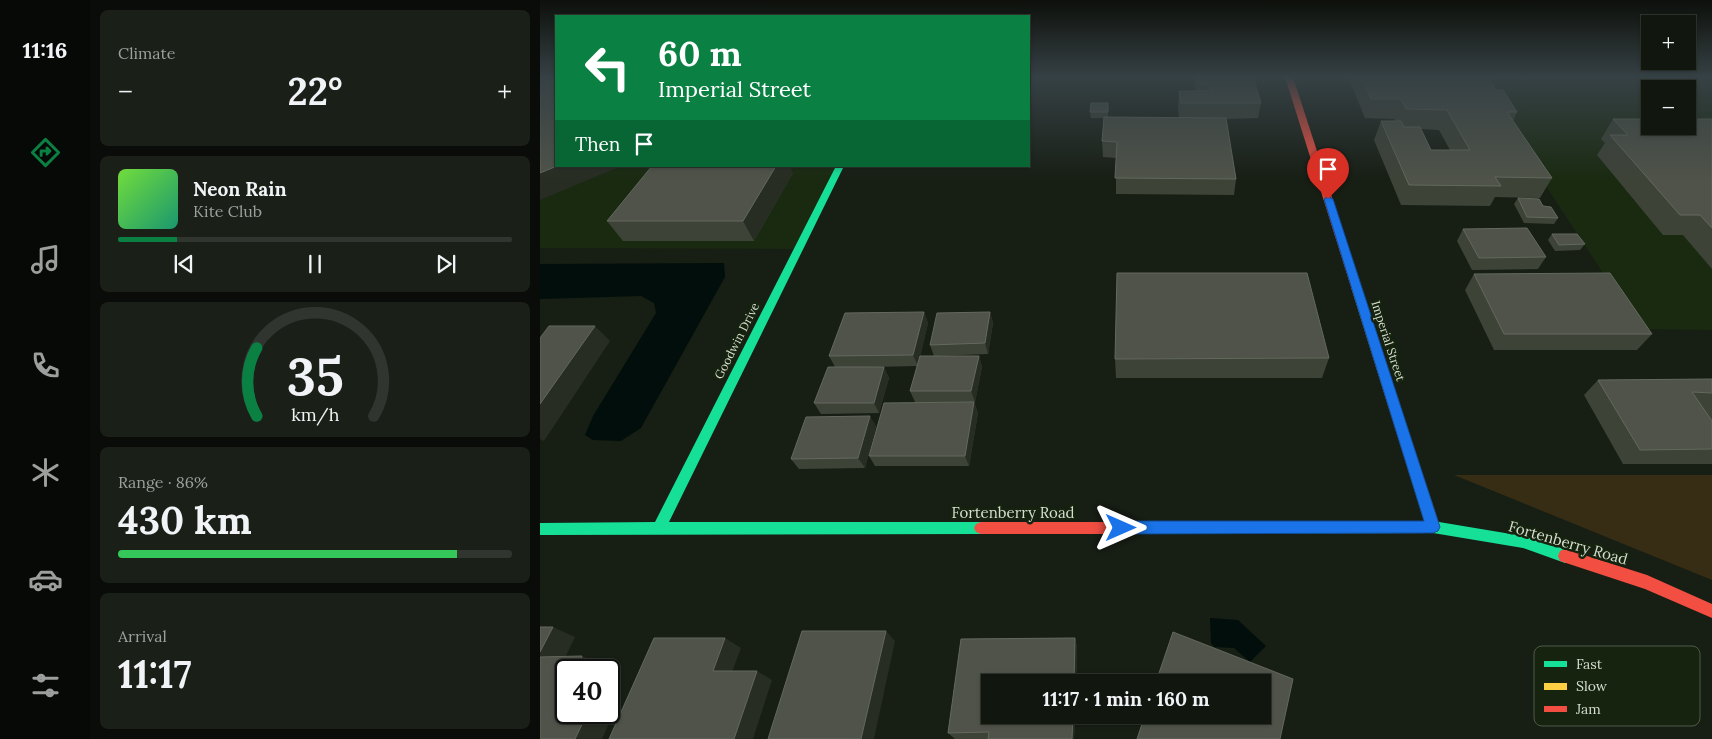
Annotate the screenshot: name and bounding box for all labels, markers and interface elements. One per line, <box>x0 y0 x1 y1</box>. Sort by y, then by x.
map controls <box>1641 15 1696 135</box>
button: + <box>1641 15 1696 70</box>
text: 60 m <box>658 31 742 76</box>
icon: left <box>575 35 640 100</box>
text: 11:16 <box>23 36 67 64</box>
text: Climate <box>118 43 175 63</box>
text: 22° <box>287 67 343 115</box>
text: − <box>118 74 133 110</box>
text: + <box>497 74 512 110</box>
text: Imperial Street <box>658 75 811 103</box>
button: − <box>1641 80 1696 135</box>
icon: arrive <box>630 130 658 158</box>
text: Then <box>575 132 620 156</box>
icon: directions <box>28 135 63 170</box>
pin <box>1307 148 1349 199</box>
icon: arrive <box>1314 155 1342 183</box>
text: Neon Rain <box>193 177 287 201</box>
text: Kite Club <box>193 201 262 221</box>
icon: music <box>28 242 63 277</box>
icon: previous <box>170 250 198 278</box>
icon: pause <box>301 250 329 278</box>
icon: next <box>432 250 460 278</box>
street label: Imperial Street <box>1368 299 1409 383</box>
street label: Goodwin Drive <box>711 300 762 381</box>
text: 35 <box>286 343 344 409</box>
icon: phone <box>28 348 63 383</box>
text: km/h <box>291 403 339 426</box>
icon: climate <box>28 455 63 490</box>
text: Range · 86% <box>118 472 208 492</box>
text: 430 km <box>118 496 252 544</box>
position arrow <box>1094 501 1146 553</box>
street label: Fortenberry Road <box>951 503 1075 522</box>
street label: Fortenberry Road <box>1506 516 1630 569</box>
icon: car <box>28 562 63 597</box>
text: Arrival <box>118 626 167 646</box>
legend <box>1534 646 1700 726</box>
text: 11:17 <box>118 650 192 698</box>
text: Fast <box>1576 655 1603 673</box>
speed limit sign: 40 <box>555 659 620 724</box>
icon: filters <box>28 668 63 703</box>
text: Slow <box>1576 677 1608 695</box>
text: 11:17 · 1 min · 160 m <box>1042 687 1210 711</box>
text: Jam <box>1575 700 1601 718</box>

